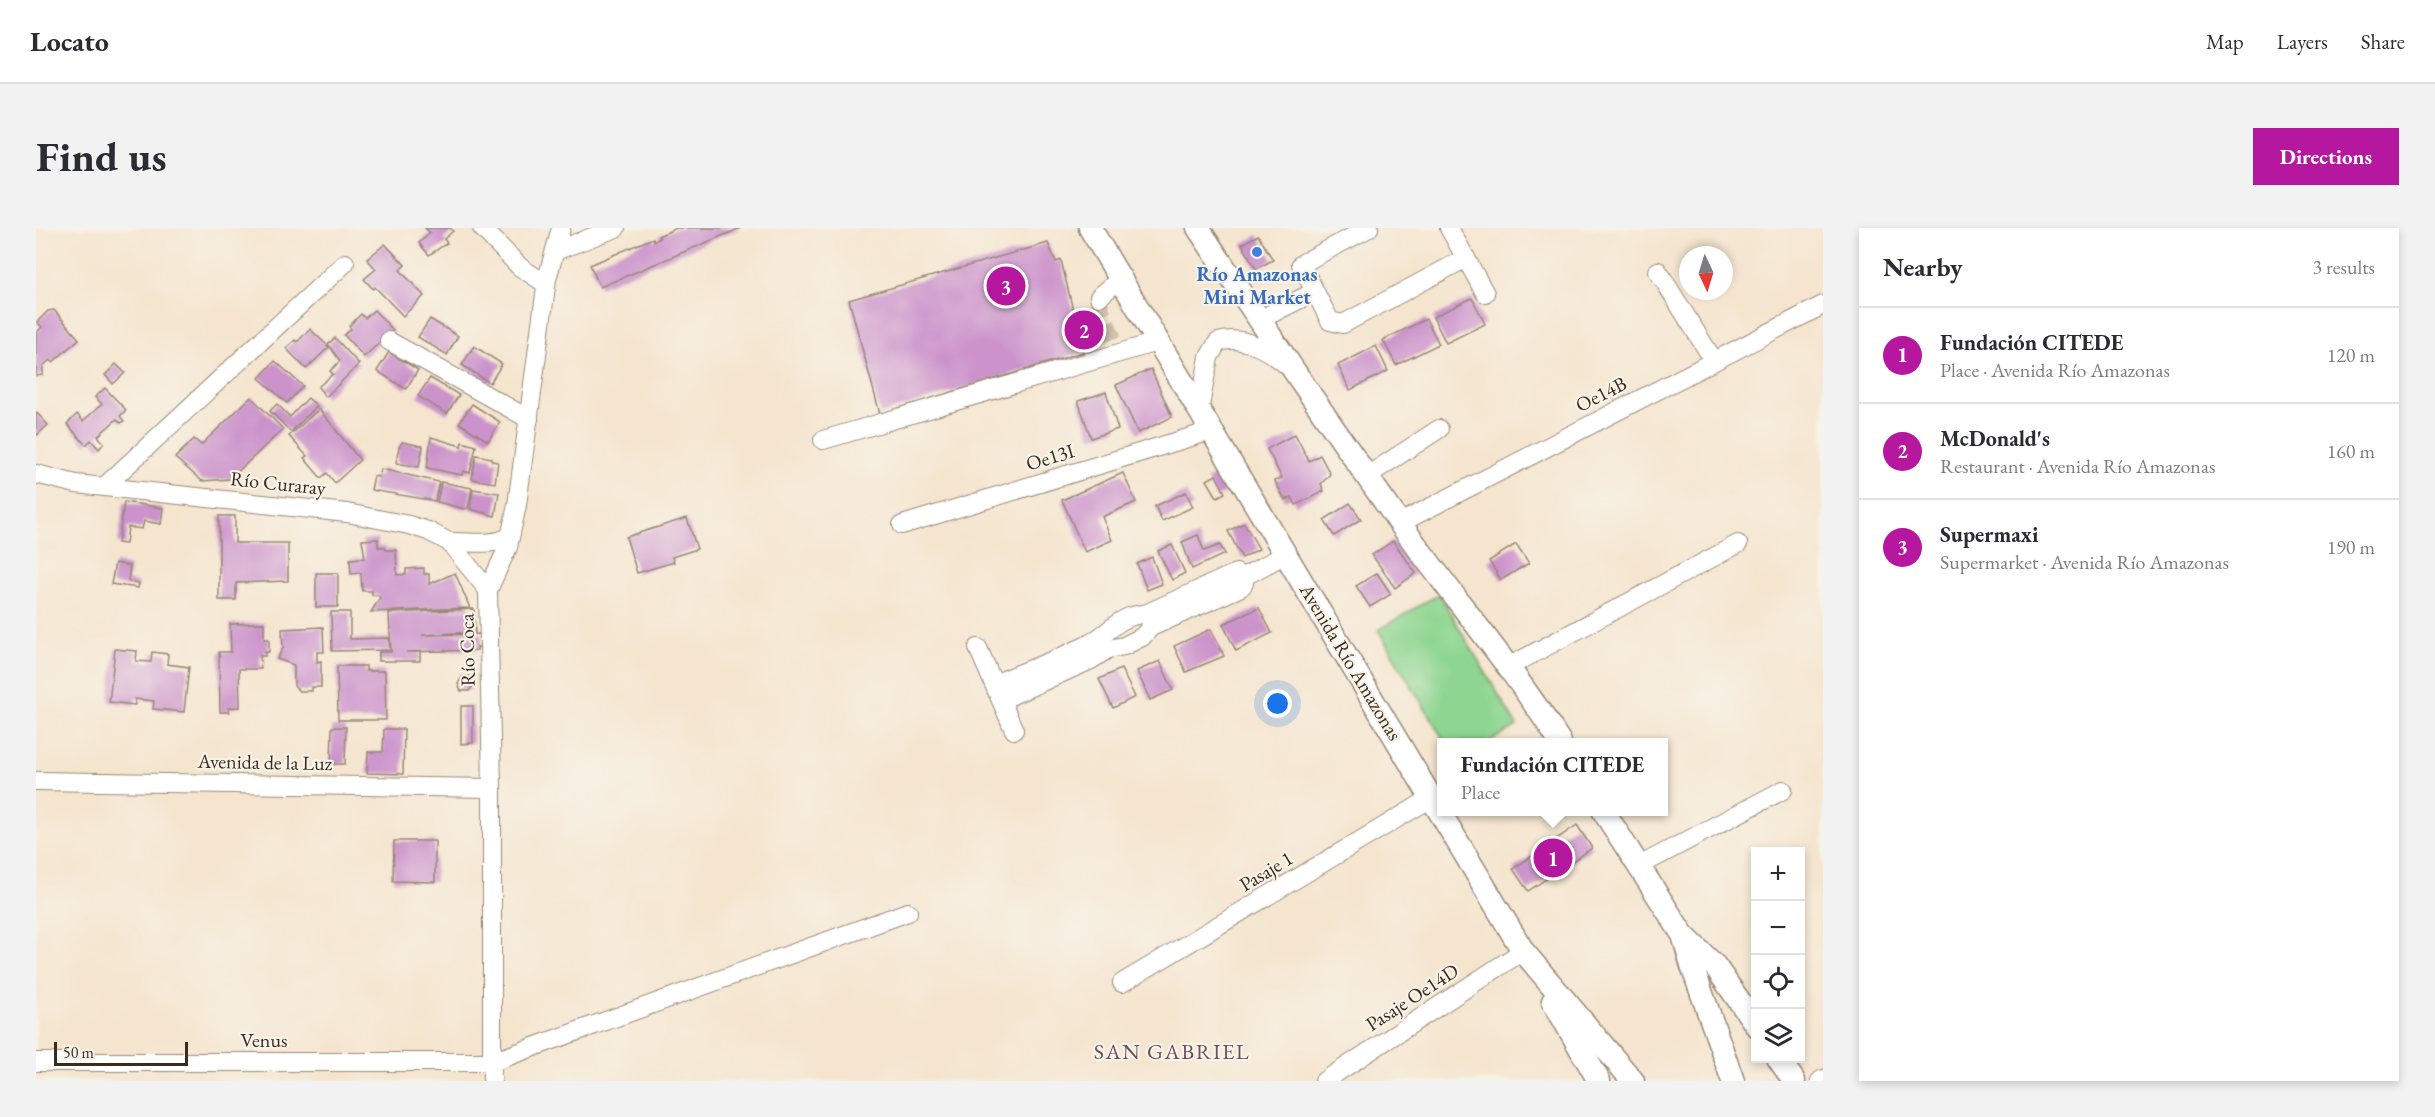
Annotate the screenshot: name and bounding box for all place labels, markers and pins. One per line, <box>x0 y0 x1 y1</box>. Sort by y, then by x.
marker: Río Amazonas Mini Market <box>1250 245 1264 259</box>
place label: Río Amazonas Mini Market <box>1197 261 1317 310</box>
pin: 3 <box>986 264 1026 308</box>
pin: 2 <box>1064 308 1104 352</box>
pin: 1 <box>1534 836 1573 880</box>

